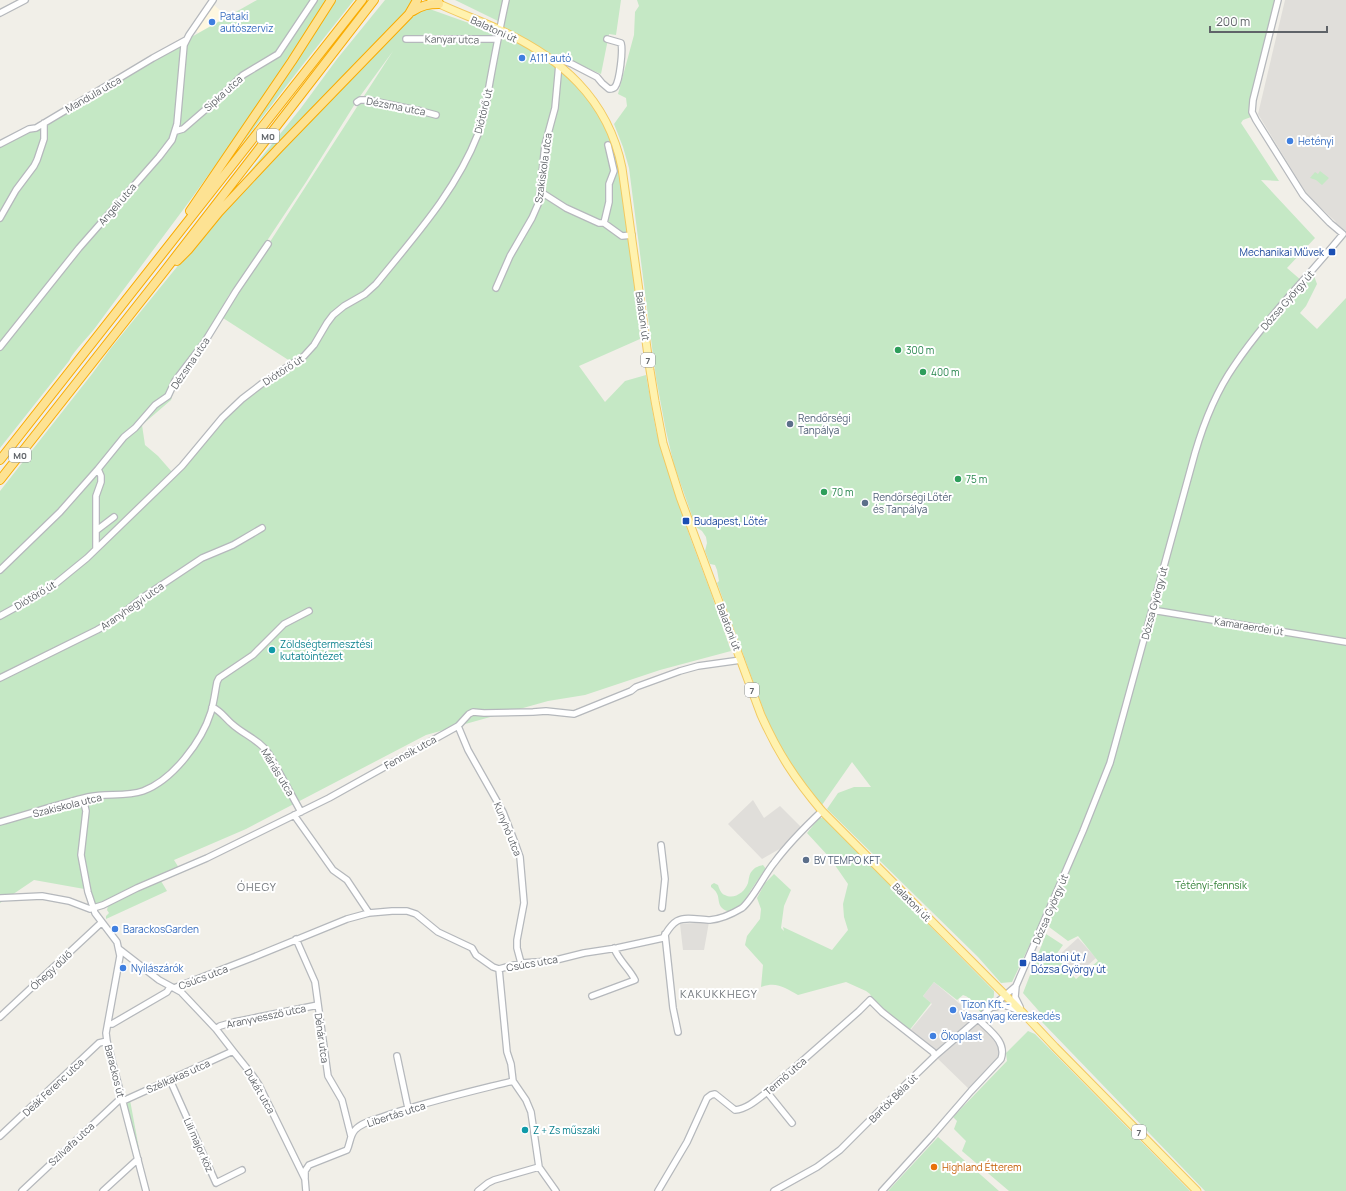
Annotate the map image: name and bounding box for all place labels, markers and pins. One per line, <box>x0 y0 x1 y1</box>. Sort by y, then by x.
place label: Pataki autószerviz <box>220 9 273 35</box>
marker: Pataki autószerviz <box>207 17 217 27</box>
place label: A111 autó <box>530 51 571 65</box>
marker: A111 autó <box>517 53 527 63</box>
place label: Hetényi <box>1298 134 1334 148</box>
marker: Hetényi <box>1285 136 1295 146</box>
place label: Mechanikai Művek <box>1240 245 1325 259</box>
marker: Mechanikai Művek <box>1327 247 1337 257</box>
place label: 300 m <box>906 343 934 357</box>
marker: 300 m <box>893 345 903 355</box>
place label: 400 m <box>931 365 960 379</box>
marker: 400 m <box>918 367 928 377</box>
place label: Rendőrségi Tanpálya <box>798 411 851 437</box>
marker: Rendőrségi Tanpálya <box>785 419 795 429</box>
place label: 75 m <box>966 472 987 486</box>
marker: 75 m <box>953 474 963 484</box>
place label: 70 m <box>832 485 854 499</box>
marker: 70 m <box>819 487 829 497</box>
place label: Rendőrségi Lőtér és Tanpálya <box>873 490 952 516</box>
marker: Rendőrségi Lőtér és Tanpálya <box>860 498 870 508</box>
place label: Budapest, Lőtér <box>694 514 768 528</box>
marker: Budapest, Lőtér <box>681 516 691 526</box>
place label: Zöldségtermesztési kutatóintézet <box>280 637 373 663</box>
marker: Zöldségtermesztési kutatóintézet <box>267 645 277 655</box>
place label: BV TEMPO KFT <box>814 853 880 867</box>
marker: BV TEMPO KFT <box>801 855 811 865</box>
place label: BarackosGarden <box>123 922 199 936</box>
marker: BarackosGarden <box>110 924 120 934</box>
place label: Balatoni út / Dózsa György út <box>1031 950 1106 976</box>
marker: Balatoni út / Dózsa György út <box>1018 958 1028 968</box>
place label: Nyílászárók <box>131 961 185 975</box>
marker: Nyílászárók <box>118 963 128 973</box>
place label: Tizon Kft. - Vasanyag kereskedés <box>961 997 1060 1023</box>
marker: Tizon Kft. - Vasanyag kereskedés <box>948 1005 958 1015</box>
place label: Ökoplast <box>941 1029 982 1043</box>
marker: Ökoplast <box>928 1031 938 1041</box>
place label: Z + Zs műszaki <box>533 1123 600 1137</box>
marker: Z + Zs műszaki <box>520 1125 530 1135</box>
place label: Highland Étterem <box>942 1160 1021 1174</box>
marker: Highland Étterem <box>929 1162 939 1172</box>

